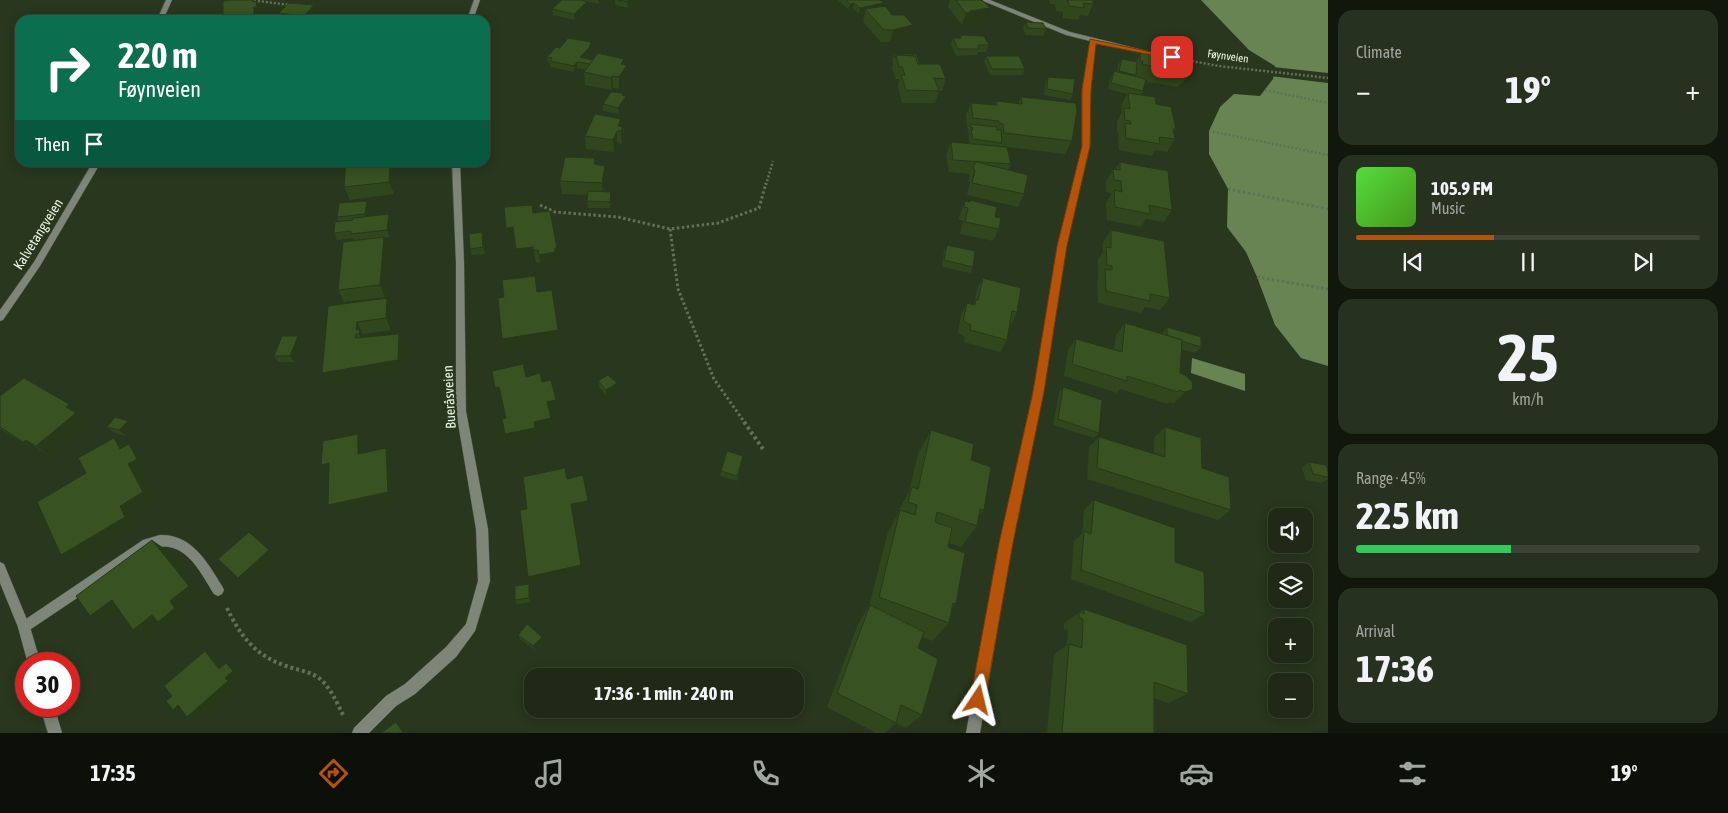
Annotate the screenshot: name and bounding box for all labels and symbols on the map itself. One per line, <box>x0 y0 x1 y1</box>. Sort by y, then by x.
pin <box>1151 36 1193 78</box>
street label: Føynveien <box>1207 47 1249 65</box>
street label: Kalvetangveien <box>10 196 66 272</box>
street label: Bueråsveien <box>439 365 459 429</box>
speed limit sign: 30 <box>15 652 80 717</box>
position arrow <box>951 673 1003 725</box>

